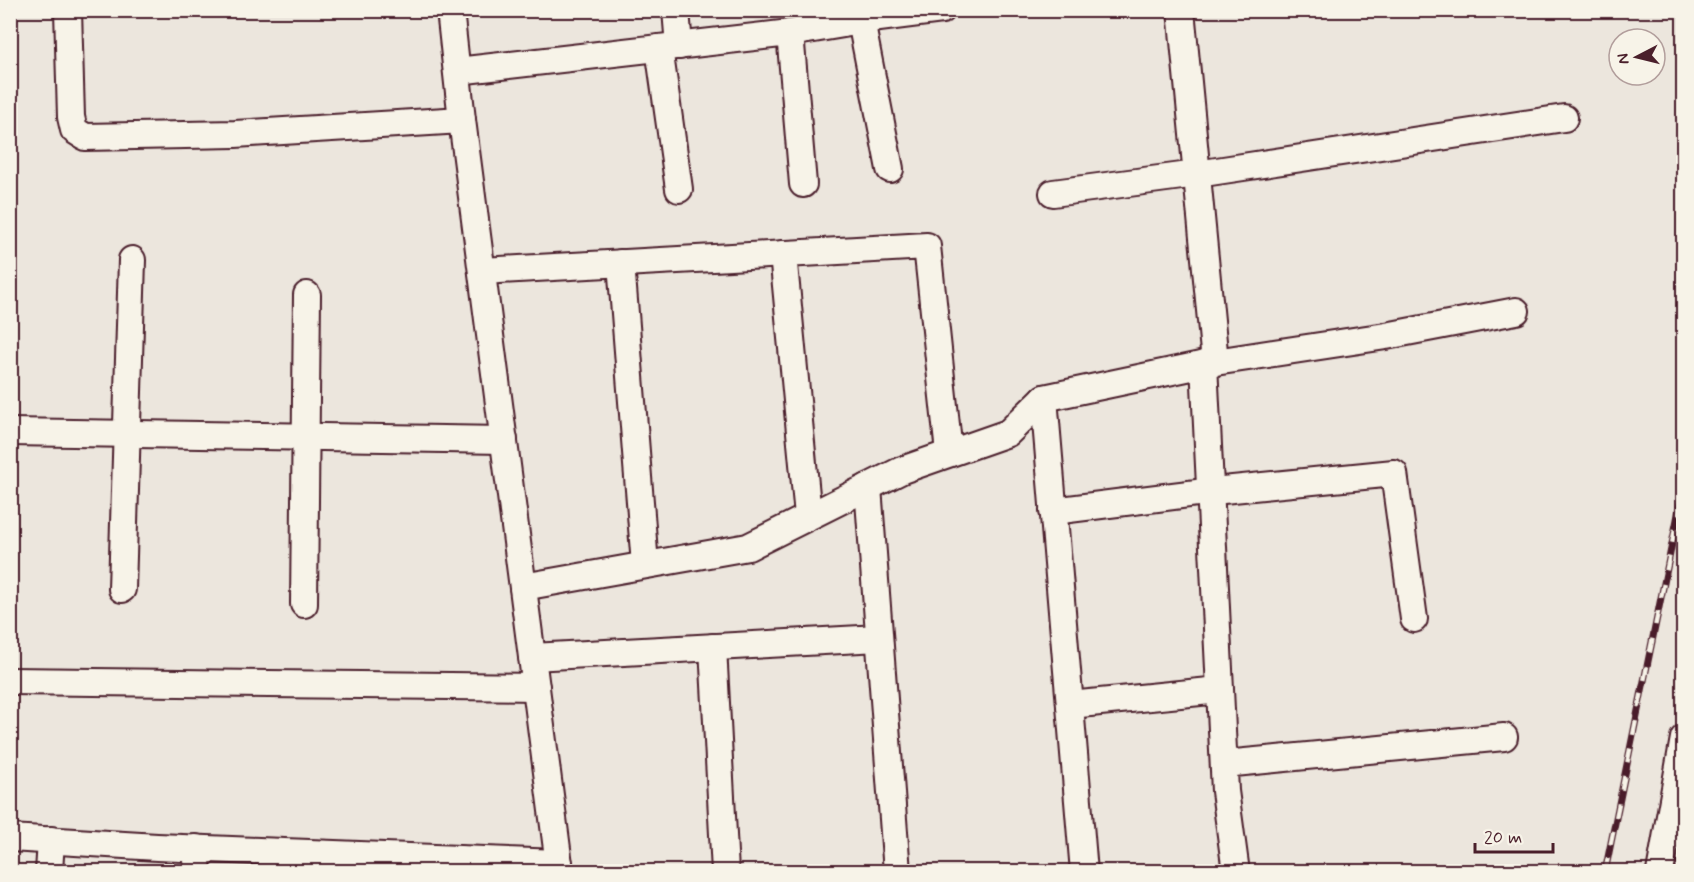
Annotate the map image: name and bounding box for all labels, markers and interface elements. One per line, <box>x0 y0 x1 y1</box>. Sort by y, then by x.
north arrow <box>1607 27 1667 87</box>
text: N <box>1613 52 1635 65</box>
scale bar <box>1475 816 1553 854</box>
text: 20 m <box>1484 826 1522 850</box>

